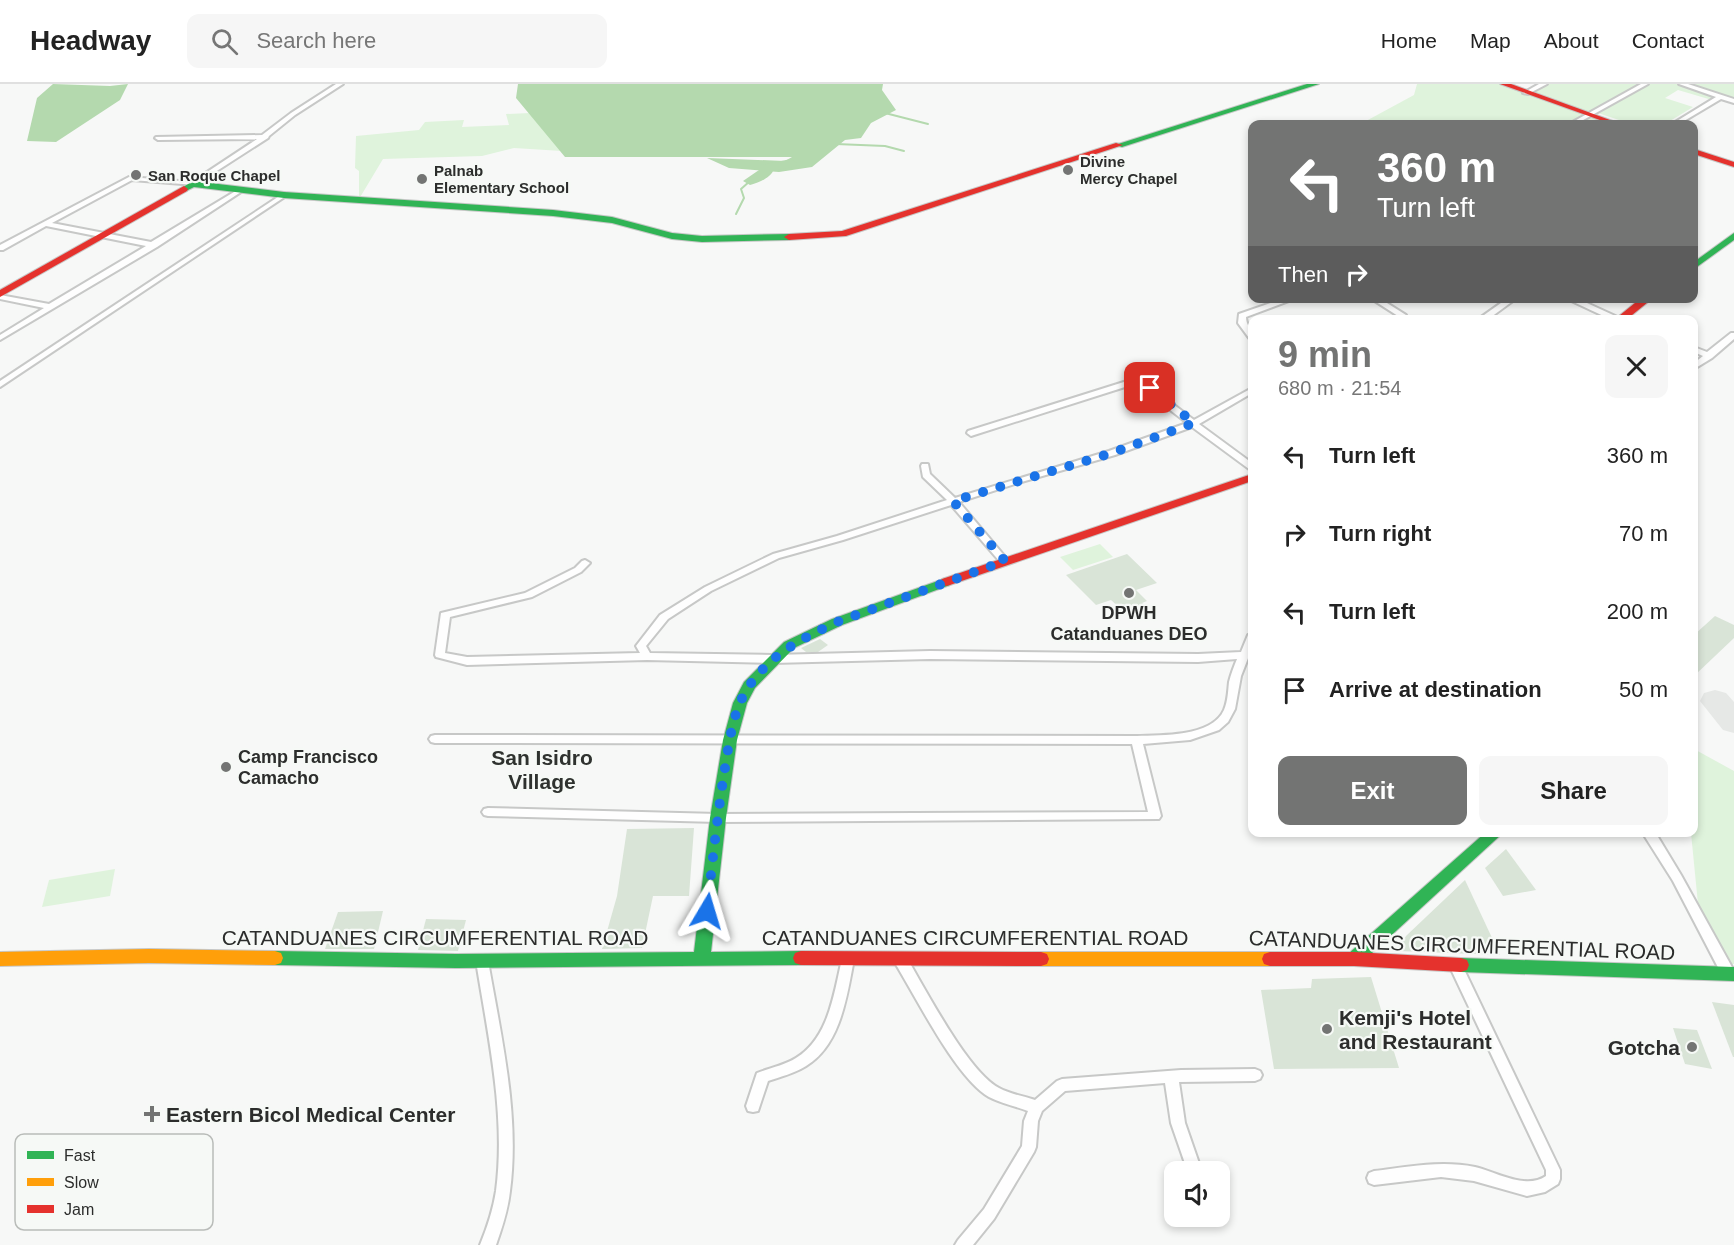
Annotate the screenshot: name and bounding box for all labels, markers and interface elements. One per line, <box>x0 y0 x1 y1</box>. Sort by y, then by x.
search box <box>187 14 607 68</box>
text: Headway <box>30 25 151 56</box>
icon: search <box>208 25 241 58</box>
text: Search here <box>256 28 376 53</box>
text: Home <box>1381 29 1437 52</box>
text: Map <box>1470 29 1511 52</box>
text: About <box>1544 29 1599 52</box>
text: Contact <box>1632 29 1704 52</box>
icon: left <box>1278 144 1356 222</box>
text: 360 m <box>1377 144 1496 191</box>
place label: Divine Mercy Chapel <box>1080 153 1178 187</box>
place label: Palnab Elementary School <box>434 162 569 196</box>
marker: Divine Mercy Chapel <box>1061 163 1075 177</box>
place label: San Roque Chapel <box>148 167 281 184</box>
marker: San Roque Chapel <box>129 168 143 182</box>
marker: Palnab Elementary School <box>415 172 429 186</box>
text: Turn left <box>1377 193 1475 223</box>
icon: right <box>1340 258 1373 291</box>
text: Then <box>1278 262 1328 287</box>
text: 9 min <box>1278 334 1372 375</box>
button: close <box>1605 335 1668 398</box>
pin <box>1124 362 1175 413</box>
icon: arrive <box>1133 371 1166 404</box>
text: 680 m · 21:54 <box>1278 377 1401 399</box>
icon: left <box>1278 440 1311 473</box>
text: Turn left <box>1329 443 1415 468</box>
text: 360 m <box>1607 443 1668 468</box>
icon: right <box>1278 518 1311 551</box>
text: Turn right <box>1329 521 1431 546</box>
text: 70 m <box>1619 521 1668 546</box>
marker: DPWH Catanduanes DEO <box>1122 586 1136 600</box>
icon: left <box>1278 596 1311 629</box>
text: Turn left <box>1329 599 1415 624</box>
text: 200 m <box>1607 599 1668 624</box>
place label: DPWH Catanduanes DEO <box>1050 603 1208 644</box>
icon: arrive <box>1278 674 1311 707</box>
text: Arrive at destination <box>1329 677 1542 702</box>
text: 50 m <box>1619 677 1668 702</box>
district label: San Isidro Village <box>491 746 593 793</box>
place label: Camp Francisco Camacho <box>238 747 378 788</box>
button: Exit <box>1278 756 1467 825</box>
button: Share <box>1479 756 1668 825</box>
marker: Camp Francisco Camacho <box>219 760 233 774</box>
position arrow <box>675 879 739 943</box>
street label: CATANDUANES CIRCUMFERENTIAL ROAD <box>222 926 648 949</box>
street label: CATANDUANES CIRCUMFERENTIAL ROAD <box>762 926 1188 949</box>
street label: CATANDUANES CIRCUMFERENTIAL ROAD <box>1248 926 1676 964</box>
place label: Kemji's Hotel and Restaurant <box>1339 1006 1492 1053</box>
marker: Kemji's Hotel and Restaurant <box>1320 1022 1334 1036</box>
place label: Gotcha <box>1608 1036 1680 1059</box>
marker: Gotcha <box>1685 1040 1699 1054</box>
place label: Eastern Bicol Medical Center <box>166 1103 455 1126</box>
marker: Eastern Bicol Medical Center <box>143 1105 161 1123</box>
legend <box>15 1134 213 1230</box>
text: Fast <box>64 1147 96 1164</box>
map controls <box>1164 1161 1230 1227</box>
button: sound <box>1164 1161 1230 1227</box>
text: Slow <box>64 1174 99 1191</box>
text: Jam <box>64 1201 94 1218</box>

